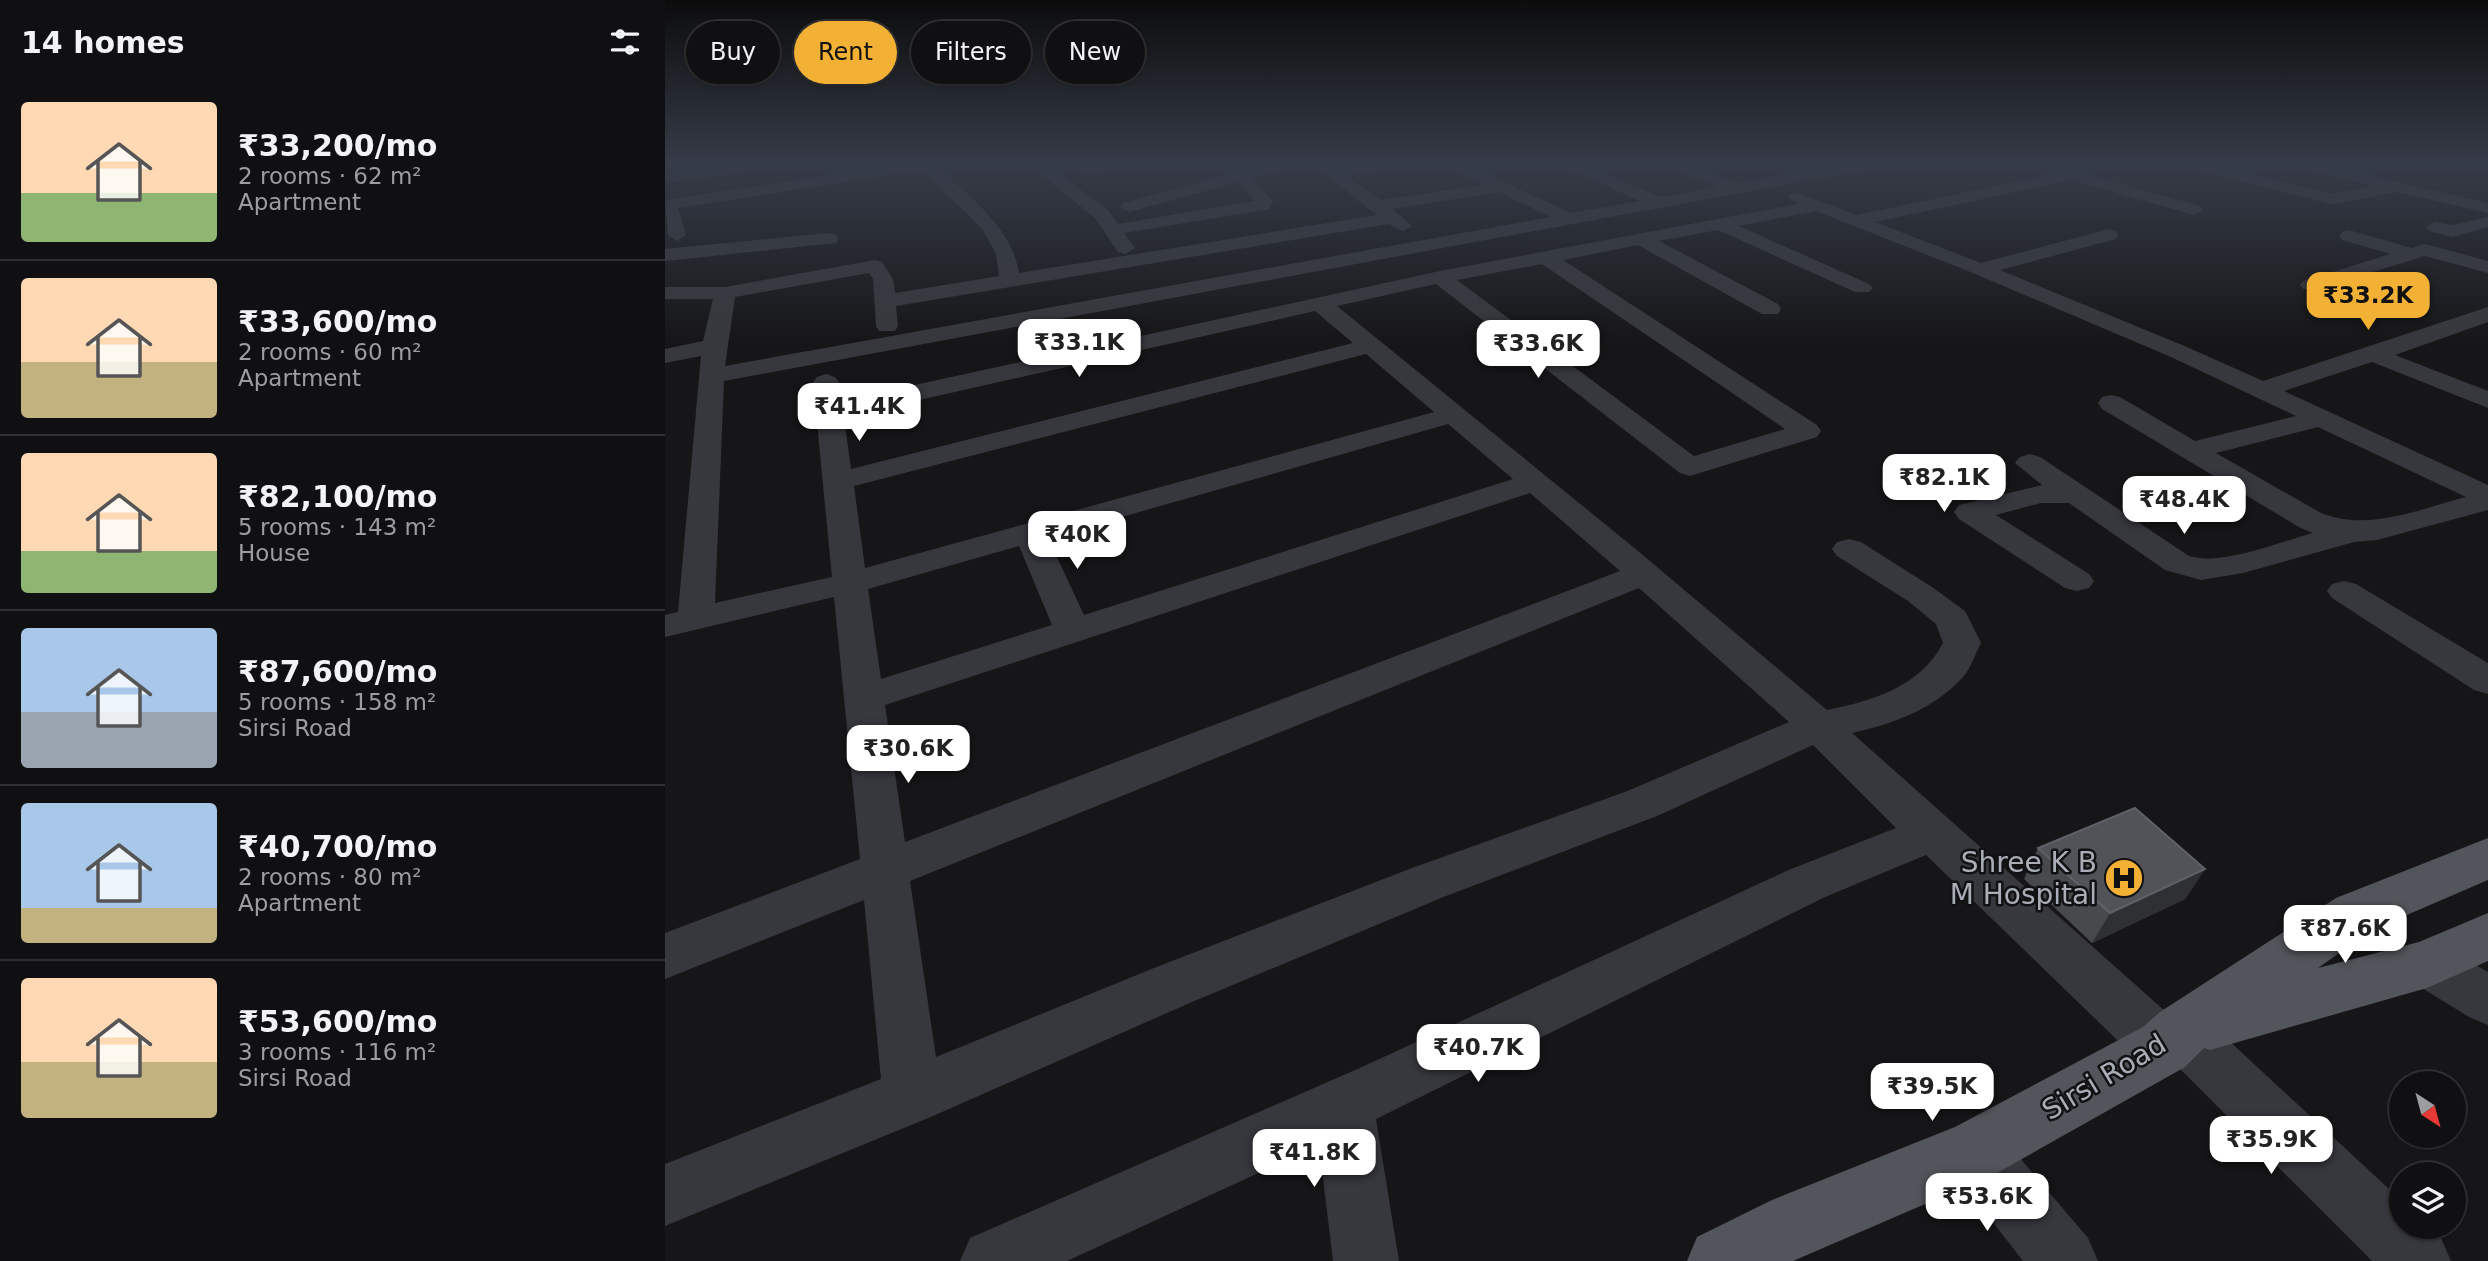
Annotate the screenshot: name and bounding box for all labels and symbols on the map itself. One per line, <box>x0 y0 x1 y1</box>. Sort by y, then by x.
pin: ₹33.2K <box>2311 272 2425 332</box>
pin: ₹33.1K <box>1022 320 1136 379</box>
pin: ₹33.6K <box>1481 320 1595 380</box>
pin: ₹41.4K <box>802 384 916 443</box>
pin: ₹82.1K <box>1887 454 2001 514</box>
pin: ₹48.4K <box>2127 476 2241 536</box>
pin: ₹40K <box>1036 512 1118 571</box>
pin: ₹30.6K <box>851 726 965 785</box>
place label: Shree K B M Hospital <box>1950 846 2097 911</box>
hospital icon: Shree K B M Hospital <box>2103 857 2145 899</box>
pin: ₹87.6K <box>2288 906 2402 965</box>
pin: ₹40.7K <box>1421 1024 1535 1084</box>
street label: Sirsi Road <box>2036 1027 2172 1127</box>
pin: ₹39.5K <box>1875 1064 1989 1123</box>
north arrow <box>2389 1071 2466 1148</box>
pin: ₹35.9K <box>2214 1116 2328 1176</box>
pin: ₹41.8K <box>1257 1130 1371 1189</box>
pin: ₹53.6K <box>1930 1174 2044 1233</box>

